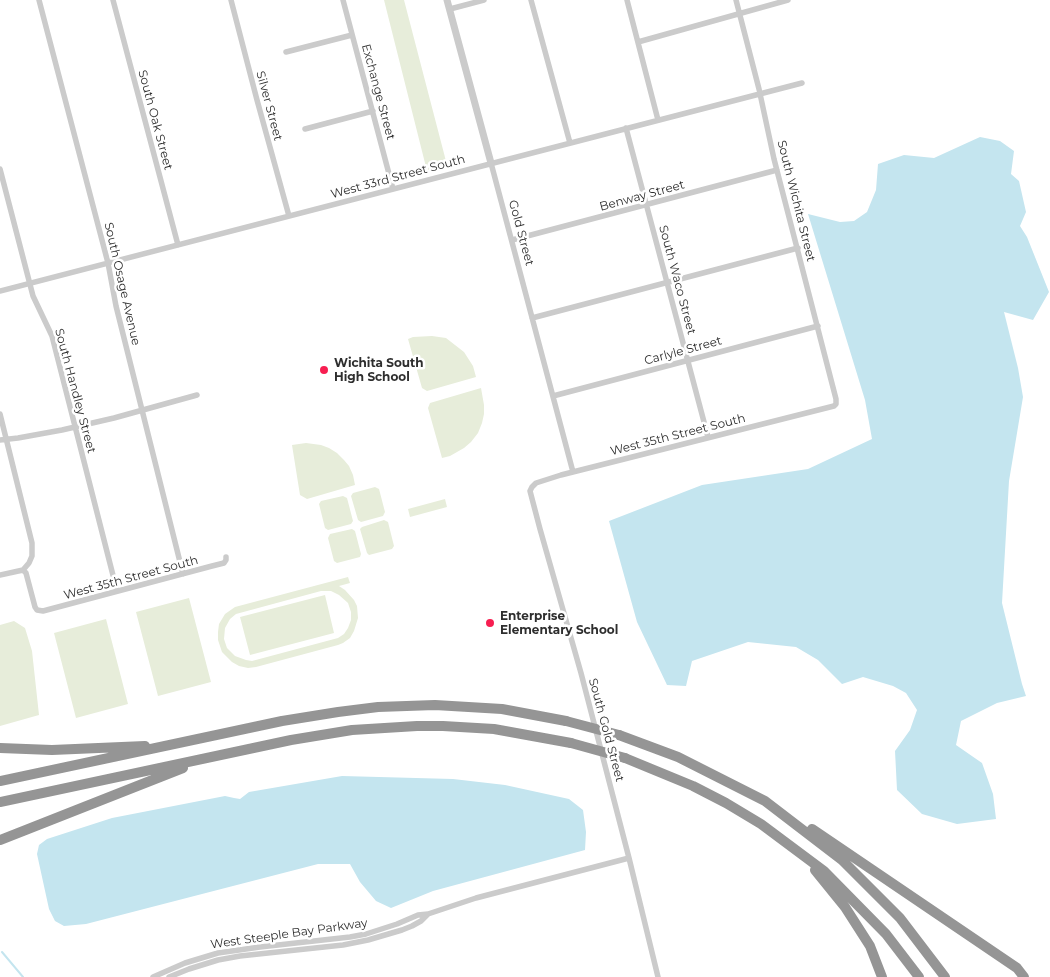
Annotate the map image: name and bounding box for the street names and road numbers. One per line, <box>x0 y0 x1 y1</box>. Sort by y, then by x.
street label: Exchange Street <box>358 42 398 142</box>
street label: South Oak Street <box>135 68 175 172</box>
street label: Silver Street <box>253 70 285 142</box>
street label: South Wichita Street <box>774 139 818 263</box>
street label: West 33rd Street South <box>329 152 467 202</box>
street label: Benway Street <box>598 178 686 214</box>
street label: Gold Street <box>505 198 537 268</box>
street label: South Osage Avenue <box>101 221 143 347</box>
street label: South Waco Street <box>655 224 699 336</box>
street label: South Handley Street <box>51 327 99 455</box>
street label: Carlyle Street <box>643 334 723 368</box>
street label: West 35th Street South <box>609 411 747 459</box>
street label: West 35th Street South <box>62 553 200 603</box>
street label: South Gold Street <box>585 677 627 783</box>
street label: West Steeple Bay Parkway <box>210 916 368 952</box>

